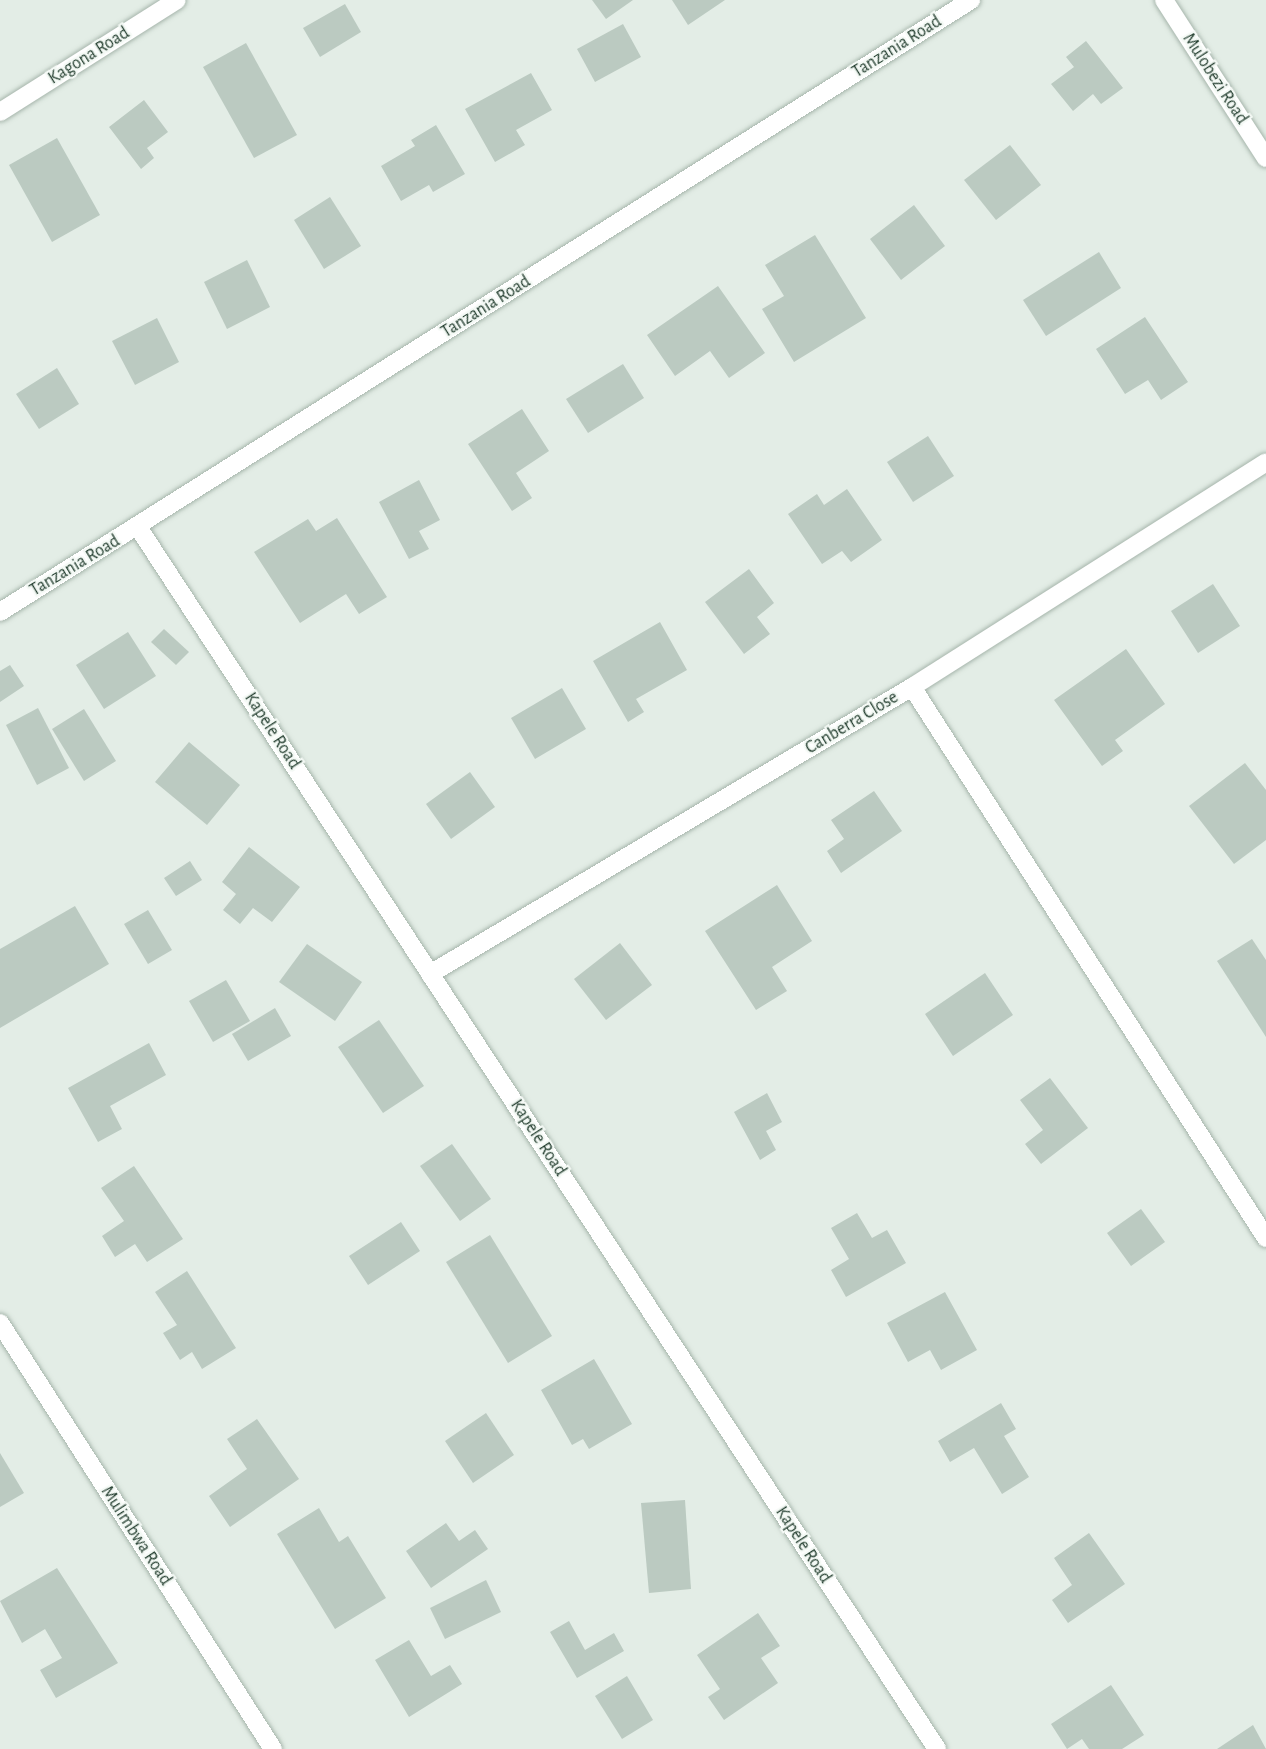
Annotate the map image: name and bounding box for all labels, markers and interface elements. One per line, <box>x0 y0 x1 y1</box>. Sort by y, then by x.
street label: Tanzania Road <box>848 11 946 83</box>
street label: Kagona Road <box>44 23 134 89</box>
street label: Mulobezi Road <box>1178 29 1252 129</box>
street label: Tanzania Road <box>437 271 535 343</box>
street label: Tanzania Road <box>26 531 124 601</box>
street label: Canberra Close <box>802 687 902 759</box>
street label: Kapele Road <box>239 689 305 773</box>
street label: Kapele Road <box>505 1096 571 1180</box>
street label: Mulimbwa Road <box>96 1482 176 1590</box>
street label: Kapele Road <box>770 1503 836 1587</box>

